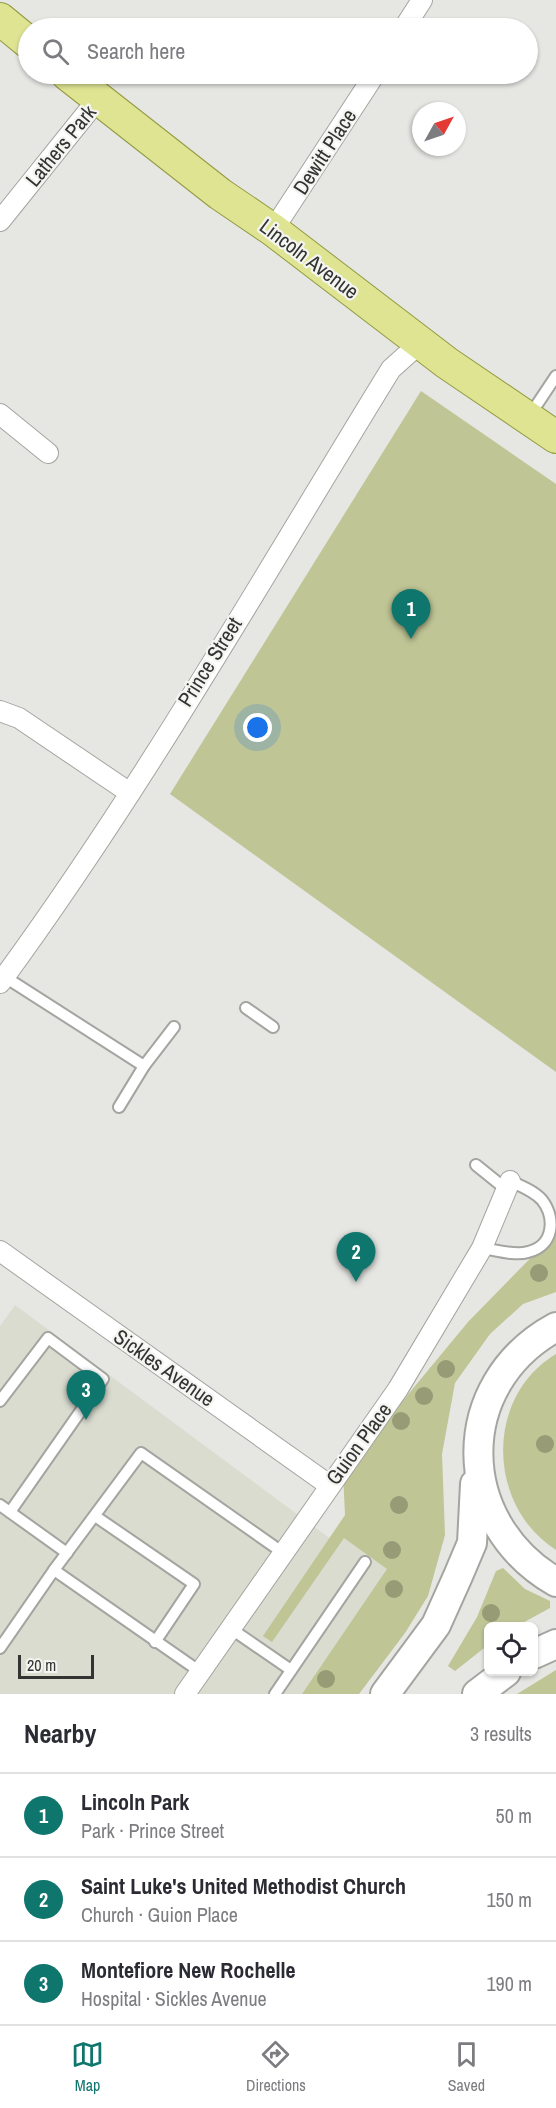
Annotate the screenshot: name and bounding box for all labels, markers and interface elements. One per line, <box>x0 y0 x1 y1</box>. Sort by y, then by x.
search box <box>18 18 538 84</box>
icon: search <box>39 35 72 68</box>
text: Search here <box>87 36 185 66</box>
street label: Lathers Park <box>19 98 103 193</box>
north arrow <box>412 102 466 156</box>
street label: Dewitt Place <box>286 103 363 200</box>
street label: Lincoln Avenue <box>254 212 365 306</box>
pin: 1 <box>392 590 430 639</box>
street label: Prince Street <box>171 611 249 712</box>
your location <box>243 713 272 742</box>
pin: 2 <box>336 1232 376 1282</box>
street label: Sickles Avenue <box>108 1322 221 1413</box>
pin: 3 <box>66 1370 106 1420</box>
street label: Guion Place <box>319 1397 398 1491</box>
map controls <box>484 1622 538 1676</box>
button: locate <box>484 1622 538 1676</box>
scale bar <box>18 1652 94 1680</box>
text: 20 m <box>27 1654 56 1676</box>
text: Nearby <box>24 1716 96 1751</box>
text: 3 results <box>470 1720 532 1747</box>
text: Lincoln Park <box>81 1787 189 1817</box>
text: 1 <box>39 1802 48 1829</box>
text: 50 m <box>496 1802 532 1829</box>
text: Park · Prince Street <box>81 1817 224 1844</box>
text: Saint Luke's United Methodist Church <box>81 1871 406 1901</box>
text: 2 <box>39 1886 48 1913</box>
text: 150 m <box>486 1886 532 1913</box>
text: Church · Guion Place <box>81 1901 238 1928</box>
text: Montefiore New Rochelle <box>81 1955 296 1985</box>
text: 3 <box>39 1970 48 1997</box>
text: 190 m <box>486 1970 532 1997</box>
text: Hospital · Sickles Avenue <box>81 1985 267 2012</box>
tab: Map <box>71 2038 104 2096</box>
tab: Directions <box>246 2038 306 2096</box>
tab: Saved <box>448 2038 485 2096</box>

